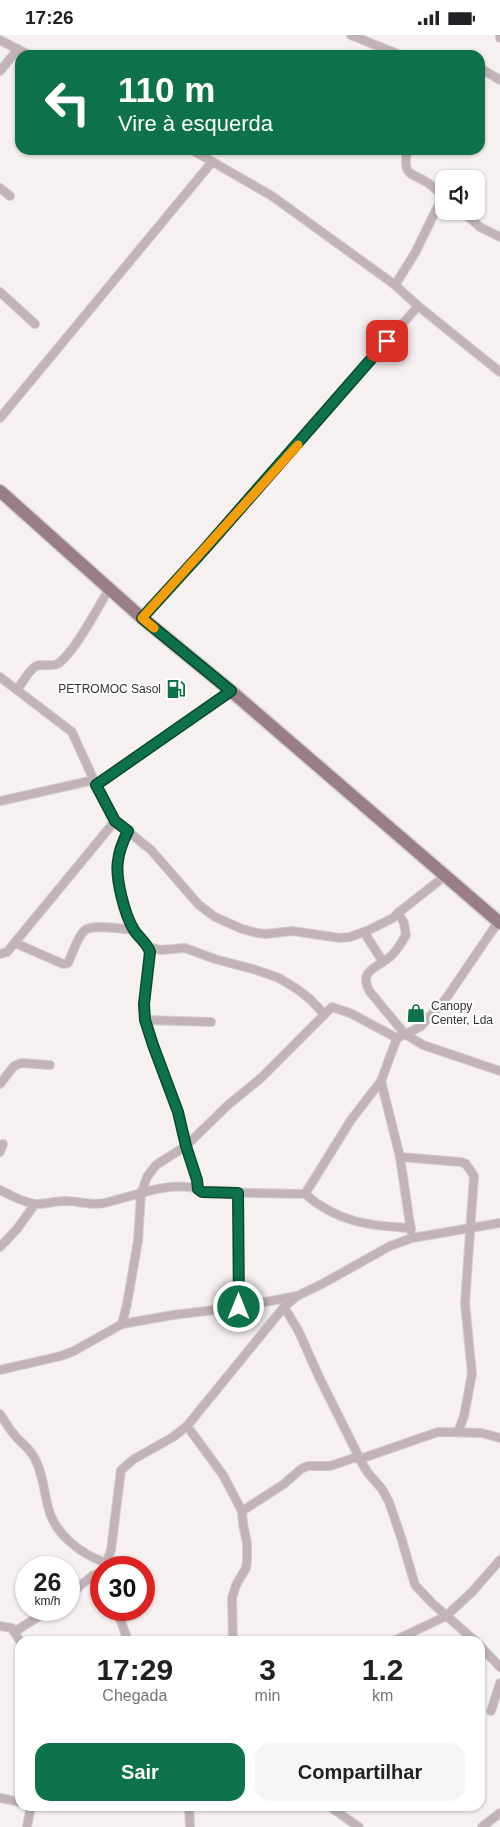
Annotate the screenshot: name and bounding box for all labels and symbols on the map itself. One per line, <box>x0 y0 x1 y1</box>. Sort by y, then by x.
pin <box>366 320 408 362</box>
fuel station icon: PETROMOC Sasol <box>165 678 187 700</box>
place label: PETROMOC Sasol <box>58 682 161 696</box>
place label: Canopy Center, Lda <box>431 999 493 1027</box>
shop icon: Canopy Center, Lda <box>405 1002 427 1024</box>
position arrow <box>212 1280 264 1332</box>
speed limit sign: 30 <box>90 1556 155 1621</box>

